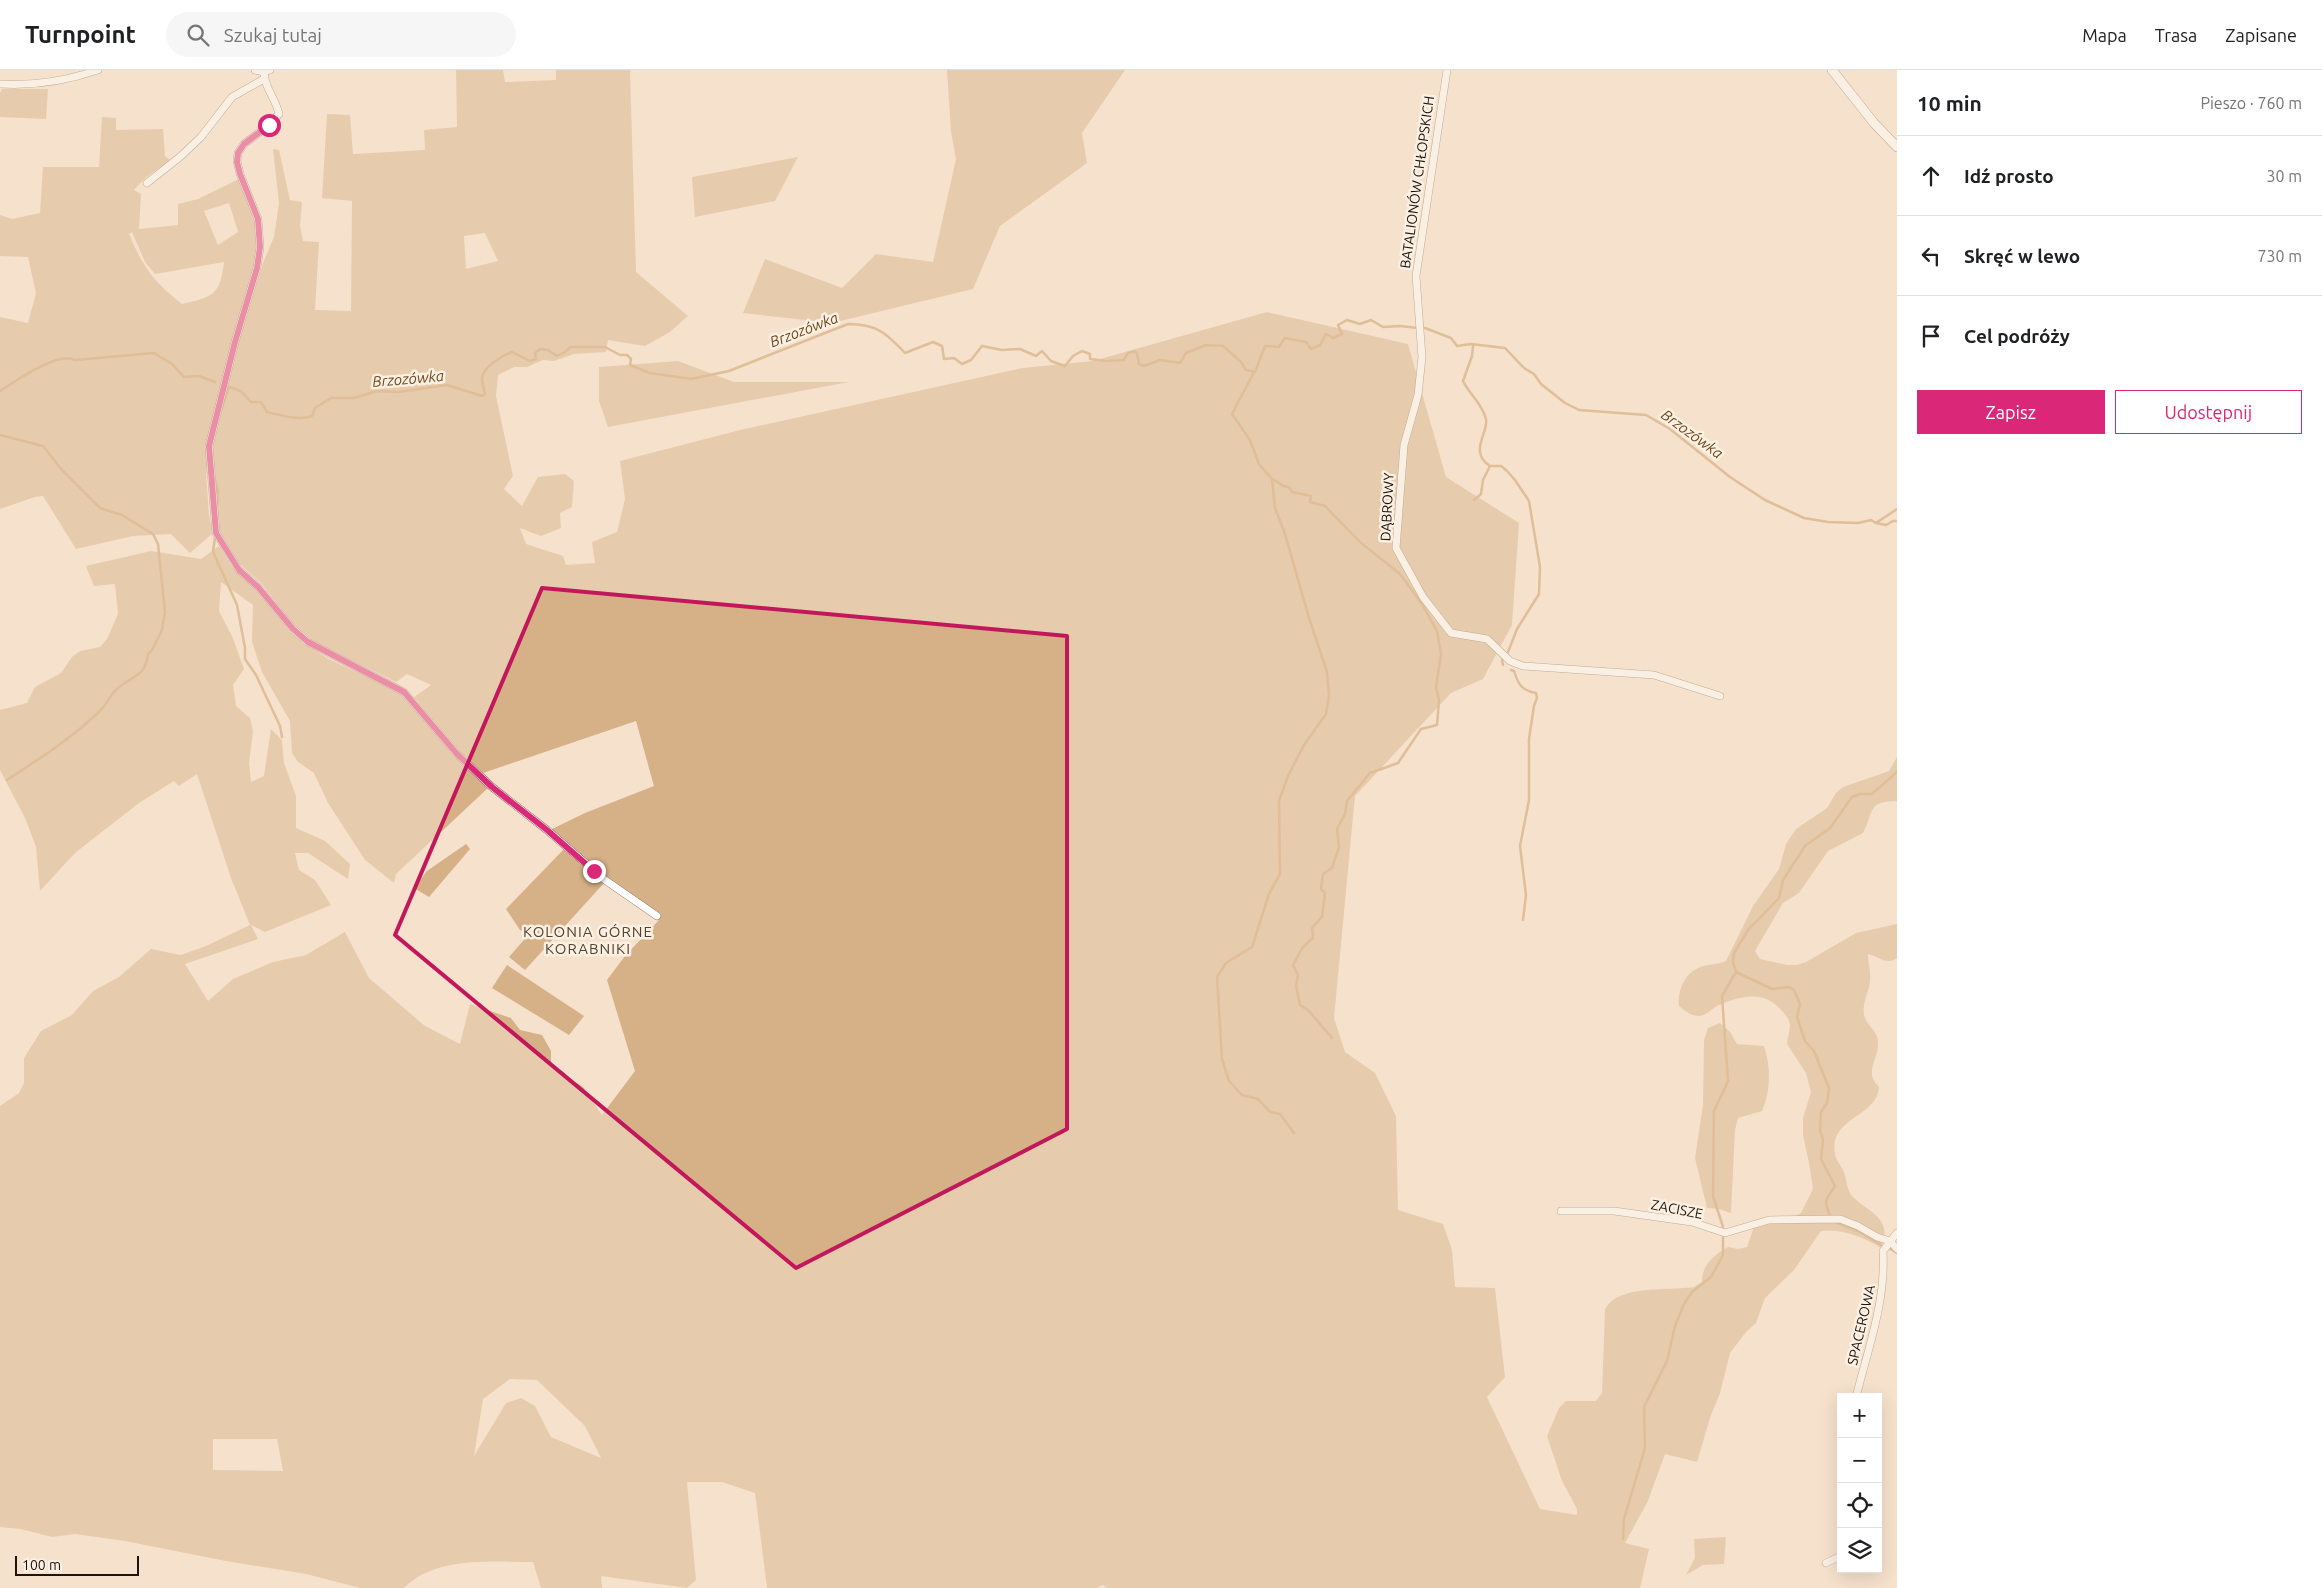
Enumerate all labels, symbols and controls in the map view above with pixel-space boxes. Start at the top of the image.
search box [166,12,516,57]
text: Turnpoint [25,21,136,48]
icon: search [184,21,212,49]
text: Szukaj tutaj [224,24,322,46]
text: Mapa [2082,25,2127,45]
text: Trasa [2155,25,2197,45]
text: Zapisane [2225,25,2297,45]
text: 10 min [1917,91,1982,115]
text: Pieszo · 760 m [2200,94,2302,112]
street label: BATALIONÓW CHŁOPSKICH [1396,95,1437,269]
route start [258,114,281,137]
icon: ahead [1917,162,1945,190]
text: Idź prosto [1964,165,2054,187]
text: 30 m [2266,167,2302,185]
icon: left [1917,242,1945,270]
text: Skręć w lewo [1964,245,2080,267]
text: 730 m [2257,247,2302,265]
water label: Brzozówka [767,309,840,350]
icon: arrive [1917,322,1945,350]
text: Cel podróży [1964,325,2070,347]
water label: Brzozówka [371,367,444,390]
button: Zapisz [1917,390,2105,434]
button: Udostępnij [2115,390,2302,434]
water label: Brzozówka [1658,406,1726,462]
street label: DĄBROWY [1377,472,1397,542]
route end [583,860,606,883]
district label: KOLONIA GÓRNE KORABNIKI [523,923,653,957]
street label: ZACISZE [1650,1196,1704,1222]
street label: SPACEROWA [1844,1283,1878,1367]
map controls [1837,1393,1882,1573]
button: + [1837,1393,1882,1438]
button: − [1837,1438,1882,1483]
button: locate [1837,1483,1882,1528]
button: layers [1837,1528,1882,1573]
scale bar [15,1553,139,1576]
text: 100 m [22,1557,61,1573]

